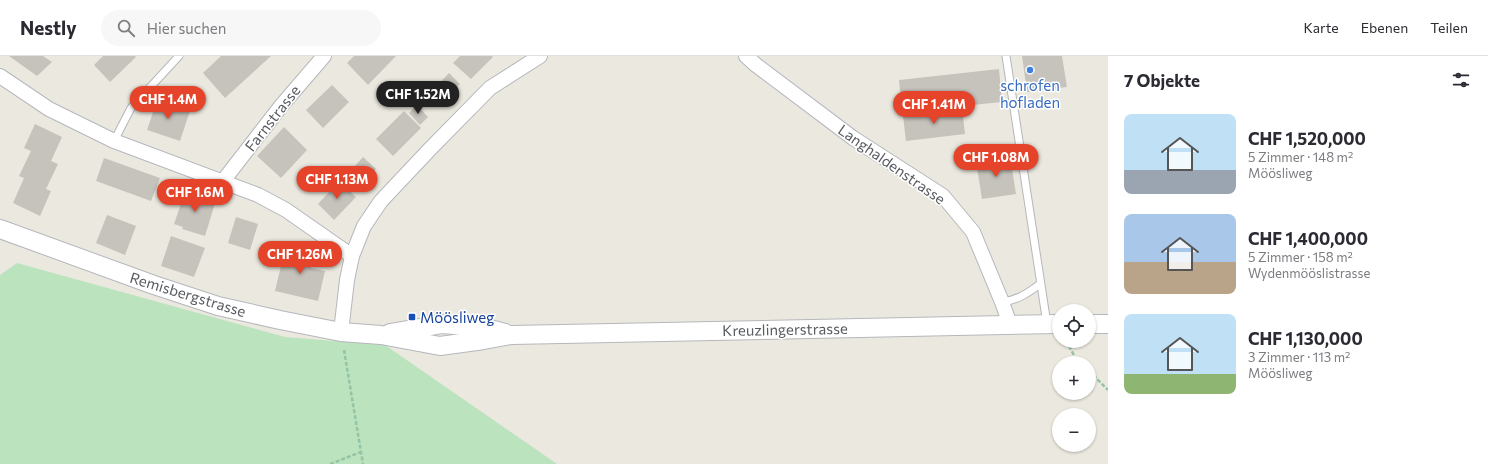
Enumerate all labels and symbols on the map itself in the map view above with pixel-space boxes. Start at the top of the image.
marker: schrofen hofladen [1025,65,1035,75]
place label: schrofen hofladen [1000,76,1060,111]
street label: Farnstrasse [241,81,303,155]
pin: CHF 1.52M [372,81,464,115]
pin: CHF 1.4M [127,86,209,120]
pin: CHF 1.41M [888,91,980,125]
street label: Langhaldenstrasse [835,120,949,208]
pin: CHF 1.08M [950,144,1042,178]
pin: CHF 1.13M [291,166,383,200]
pin: CHF 1.6M [154,179,236,213]
pin: CHF 1.26M [254,241,346,275]
street label: Remisbergstrasse [128,268,248,320]
place label: Möösliweg [420,308,494,326]
marker: Möösliweg [407,312,417,322]
street label: Kreuzlingerstrasse [722,319,848,339]

